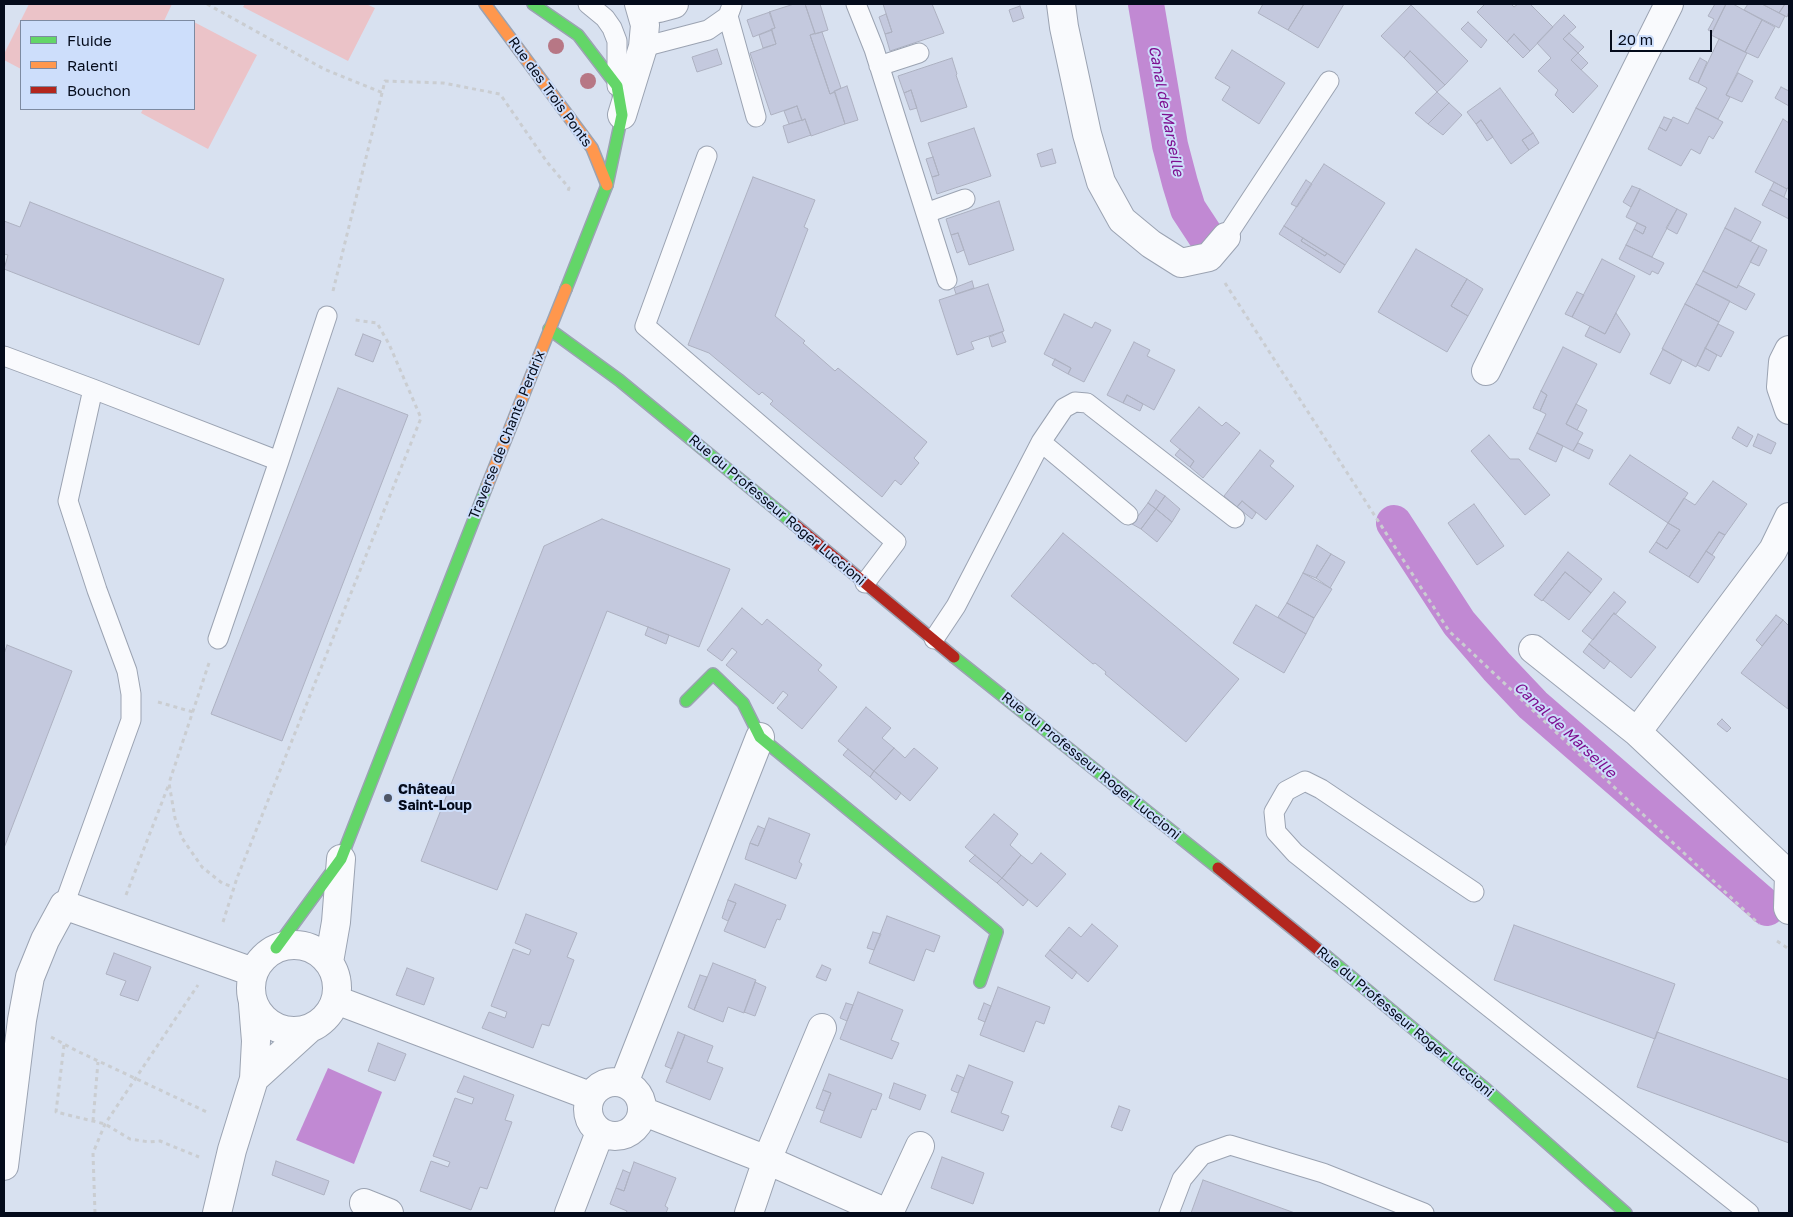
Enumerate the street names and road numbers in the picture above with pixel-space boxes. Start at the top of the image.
street label: Rue des Trois Ponts [504,34,596,150]
street label: Traverse de Chante Perdrix [465,348,549,522]
street label: Rue du Professeur Roger Luccioni [685,431,869,589]
street label: Rue du Professeur Roger Luccioni [998,688,1184,844]
street label: Rue du Professeur Roger Luccioni [1313,943,1497,1101]

